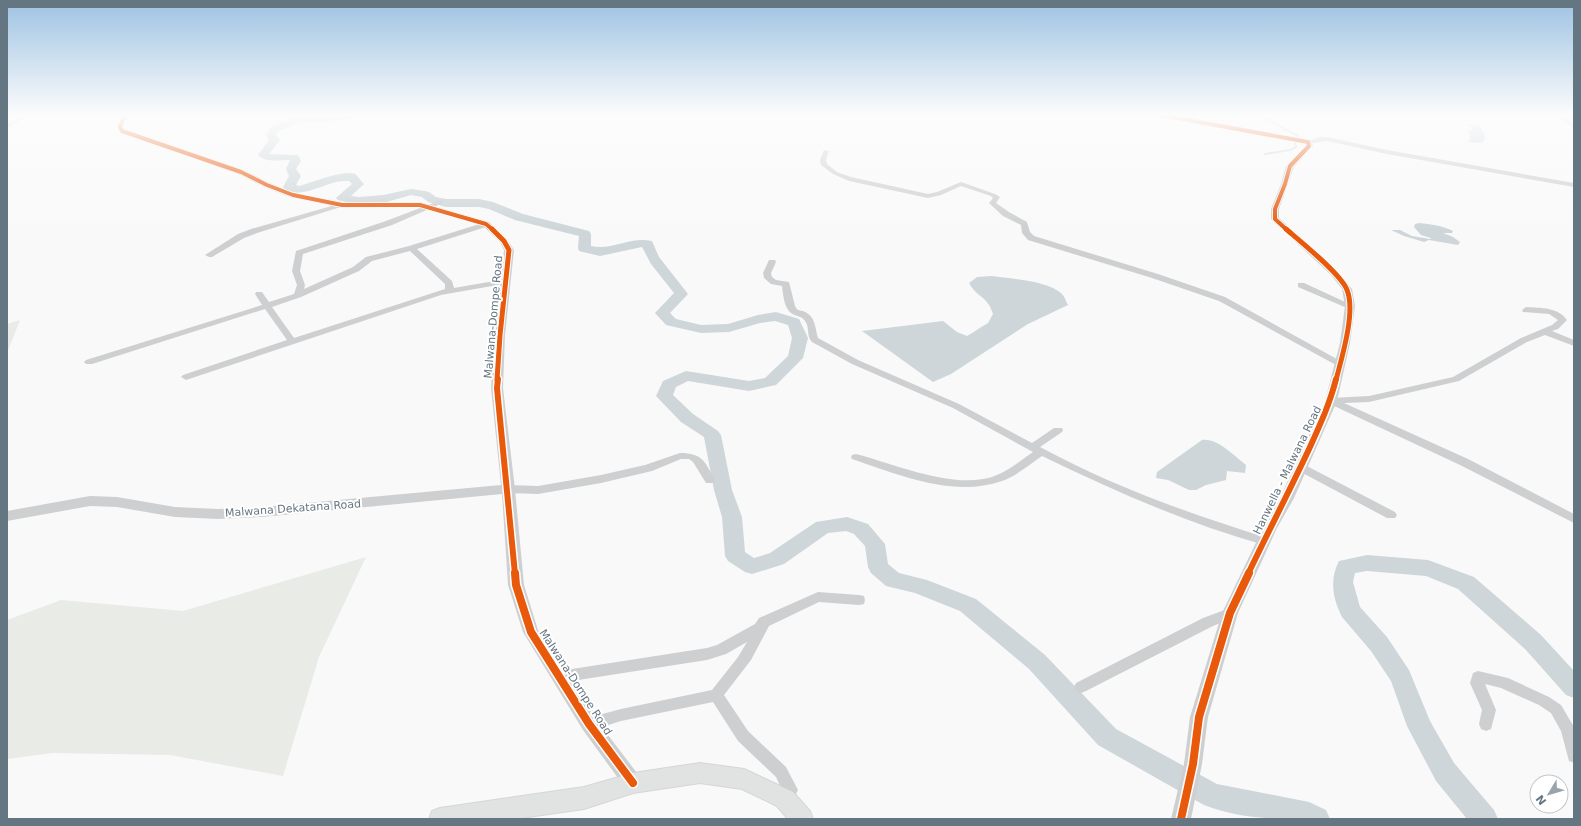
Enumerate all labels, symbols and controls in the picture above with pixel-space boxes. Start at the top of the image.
street label: Malwana-Dompe Road [482,255,505,379]
street label: Hanwella - Malwana Road [1251,404,1324,537]
street label: Malwana Dekatana Road [225,497,361,520]
street label: Malwana-Dompe Road [537,627,615,738]
north arrow [1529,774,1569,814]
text: N [1534,792,1549,807]

